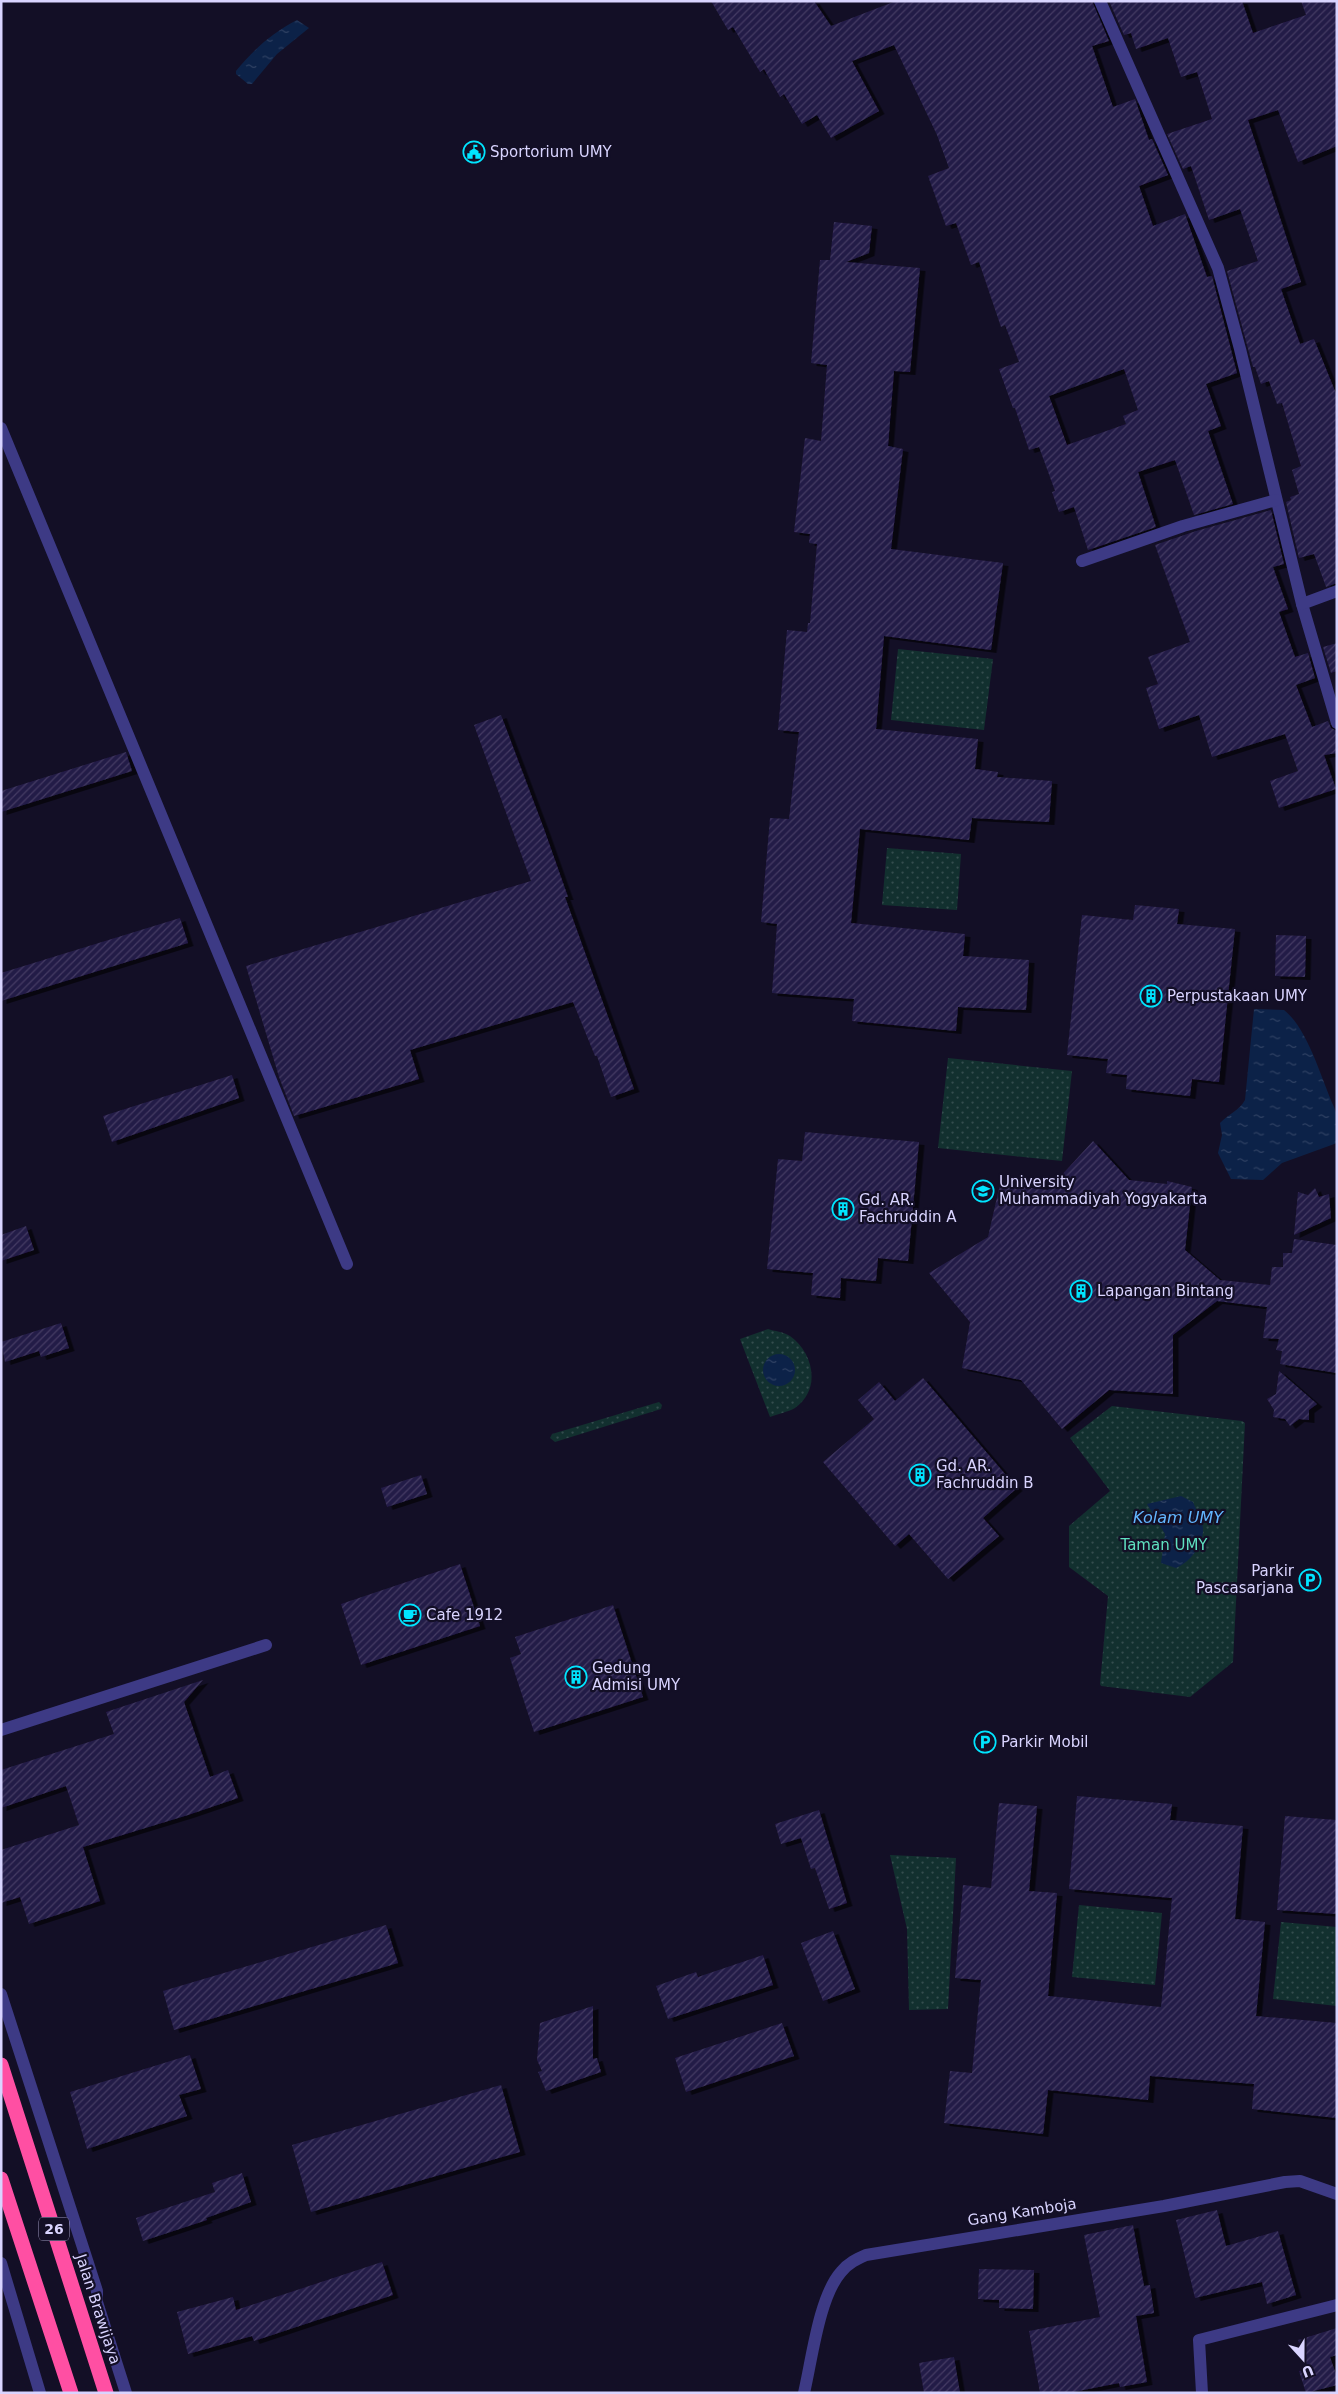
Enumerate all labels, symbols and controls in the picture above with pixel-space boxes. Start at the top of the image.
public building icon: Sportorium UMY [462,140,486,164]
place label: Sportorium UMY [490,143,613,161]
building icon: Perpustakaan UMY [1139,984,1163,1008]
place label: Perpustakaan UMY [1167,987,1308,1005]
place label: University Muhammadiyah Yogyakarta [999,1173,1207,1208]
school or university icon: University Muhammadiyah Yogyakarta [971,1179,995,1203]
place label: Gd. AR. Fachruddin A [859,1191,957,1226]
building icon: Gd. AR. Fachruddin A [831,1197,855,1221]
building icon: Lapangan Bintang [1069,1279,1093,1303]
place label: Lapangan Bintang [1097,1282,1234,1300]
place label: Gd. AR. Fachruddin B [936,1457,1034,1492]
building icon: Gd. AR. Fachruddin B [908,1463,932,1487]
water label: Kolam UMY [1133,1508,1224,1527]
park label: Taman UMY [1119,1536,1208,1554]
place label: Parkir Pascasarjana [1196,1562,1295,1597]
parking icon: Parkir Pascasarjana [1298,1568,1322,1592]
cafe icon: Cafe 1912 [398,1603,422,1627]
place label: Cafe 1912 [426,1606,503,1624]
place label: Gedung Admisi UMY [592,1659,681,1694]
building icon: Gedung Admisi UMY [564,1665,588,1689]
parking icon: Parkir Mobil [973,1730,997,1754]
place label: Parkir Mobil [1001,1733,1089,1751]
street label: Gang Kamboja [966,2195,1078,2229]
road number: 26 [39,2218,69,2240]
street label: Jalan Brawijaya [71,2251,124,2366]
north arrow [1278,2334,1328,2384]
text: U [1299,2362,1316,2381]

